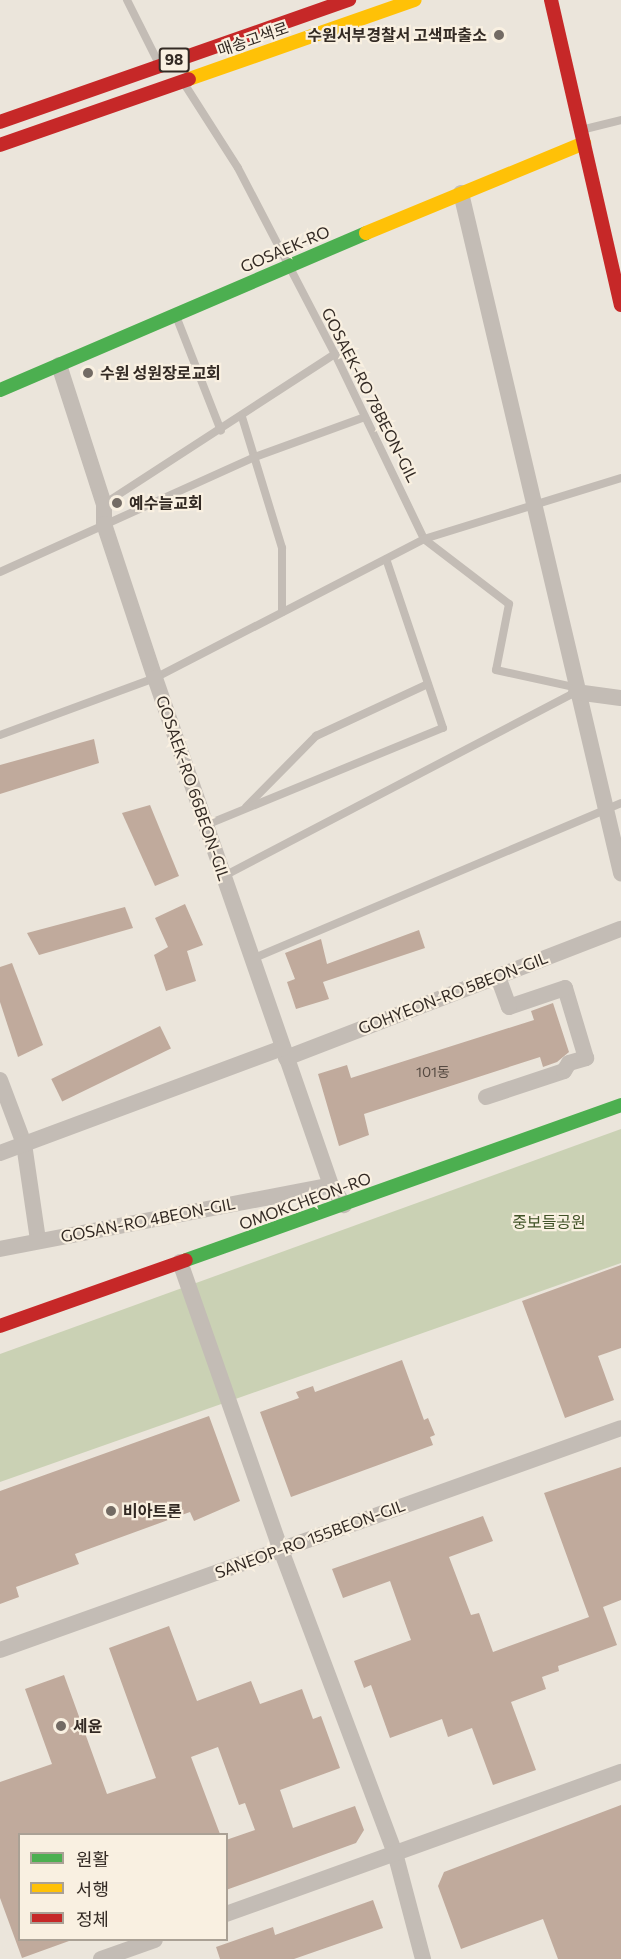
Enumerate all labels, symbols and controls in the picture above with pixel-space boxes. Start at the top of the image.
street label: 매송고색로 [215,18,291,60]
place label: 수원서부경찰서 고색파출소 [307,25,487,45]
marker: 수원서부경찰서 고색파출소 [492,28,506,42]
road number: 98 [158,48,190,72]
street label: GOSAEK-RO [238,222,332,276]
street label: GOSAEK-RO 78BEON-GIL [318,305,422,485]
place label: 수원 성원장로교회 [100,363,221,383]
marker: 수원 성원장로교회 [81,366,95,380]
place label: 예수늘교회 [129,493,203,513]
marker: 예수늘교회 [110,496,124,510]
street label: GOSAEK-RO 66BEON-GIL [152,693,234,883]
street label: GOHYEON-RO 5BEON-GIL [356,948,550,1038]
house number: 101동 [416,1064,450,1080]
street label: OMOKCHEON-RO [236,1168,374,1234]
street label: GOSAN-RO 4BEON-GIL [59,1194,237,1246]
park label: 중보들공원 [512,1212,586,1232]
street label: SANEOP-RO 155BEON-GIL [212,1496,408,1582]
place label: 비아트론 [123,1501,182,1521]
marker: 비아트론 [104,1504,118,1518]
place label: 세윤 [73,1716,102,1736]
marker: 세윤 [54,1719,68,1733]
legend [18,1833,228,1941]
text: 원활 [76,1848,109,1870]
text: 서행 [76,1878,109,1900]
text: 정체 [76,1908,109,1930]

